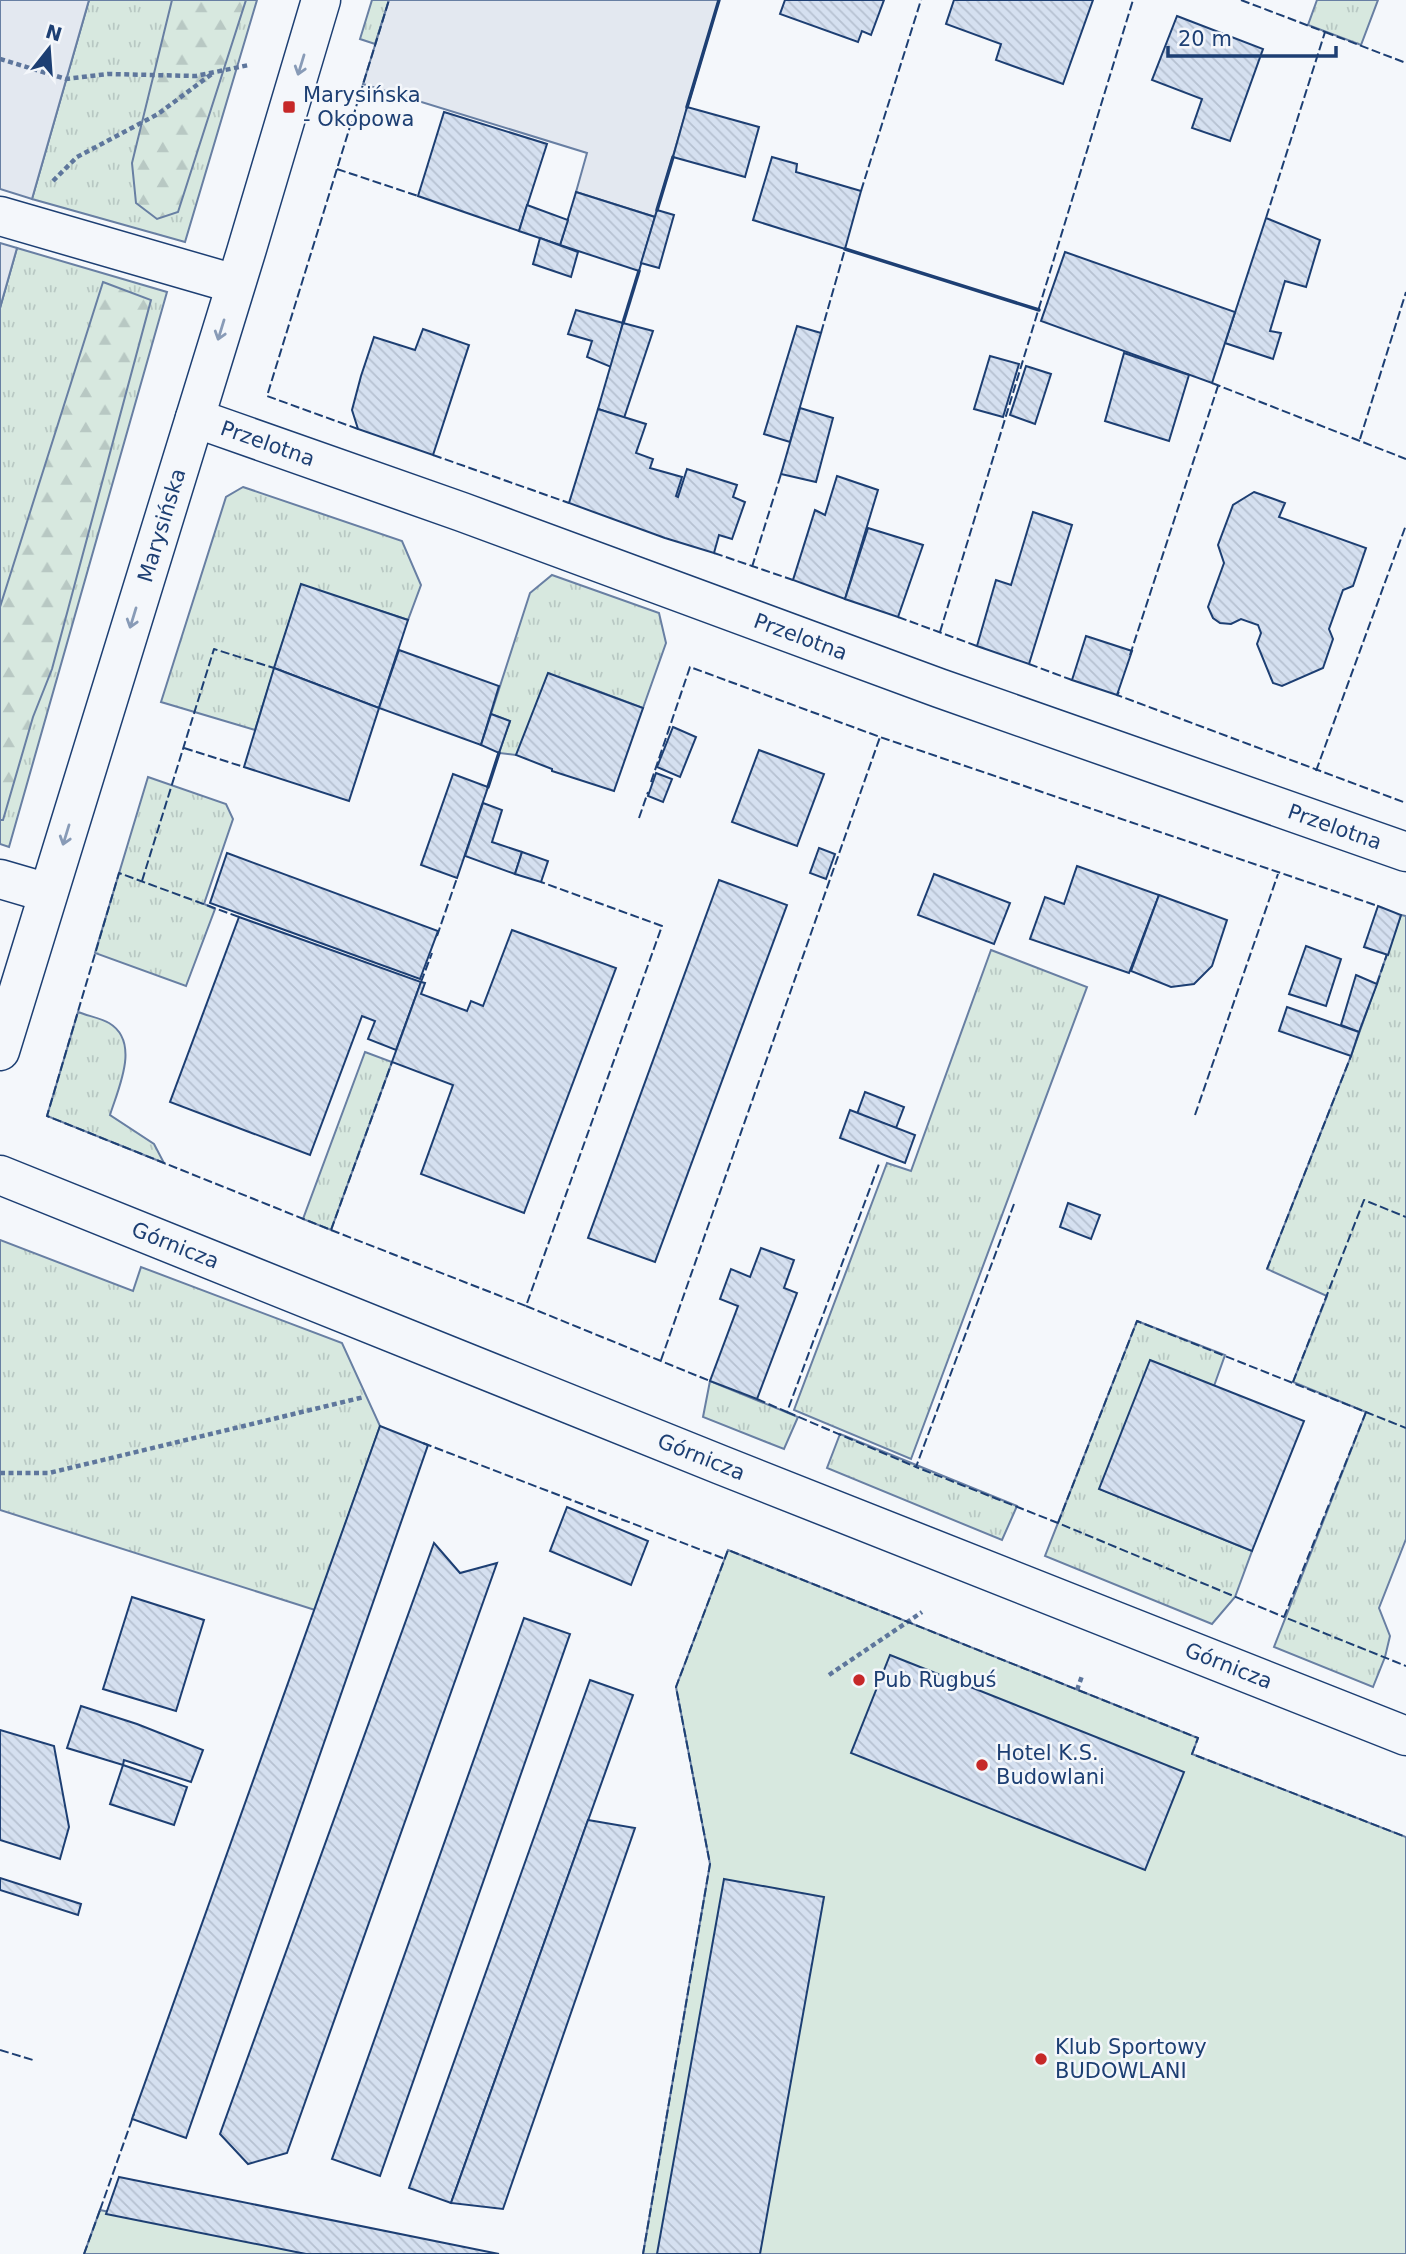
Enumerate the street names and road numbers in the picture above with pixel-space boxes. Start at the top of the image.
street label: Przelotna [217,416,318,471]
street label: Marysińska [133,466,191,585]
street label: Przelotna [750,609,851,665]
street label: Przelotna [1285,799,1385,855]
street label: Górnicza [128,1217,223,1274]
street label: Górnicza [654,1429,749,1485]
street label: Górnicza [1181,1638,1276,1694]

